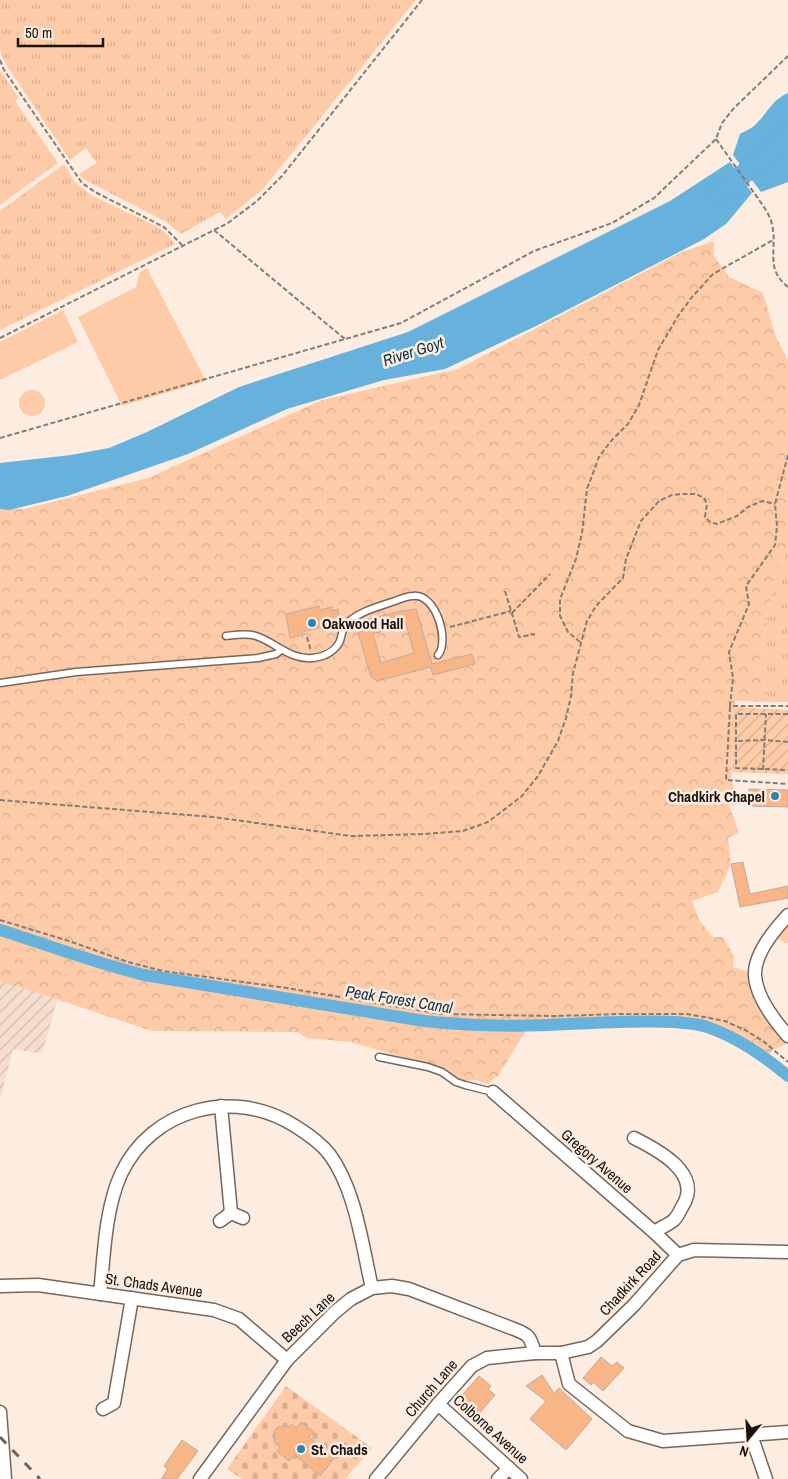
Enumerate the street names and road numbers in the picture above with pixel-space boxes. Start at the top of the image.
street label: Gregory Avenue [557,1124,637,1198]
street label: Chadkirk Road [594,1246,666,1320]
street label: St. Chads Avenue [104,1268,204,1302]
street label: Beech Lane [277,1287,339,1347]
street label: Church Lane [400,1354,462,1421]
street label: Colborne Avenue [449,1390,533,1468]

